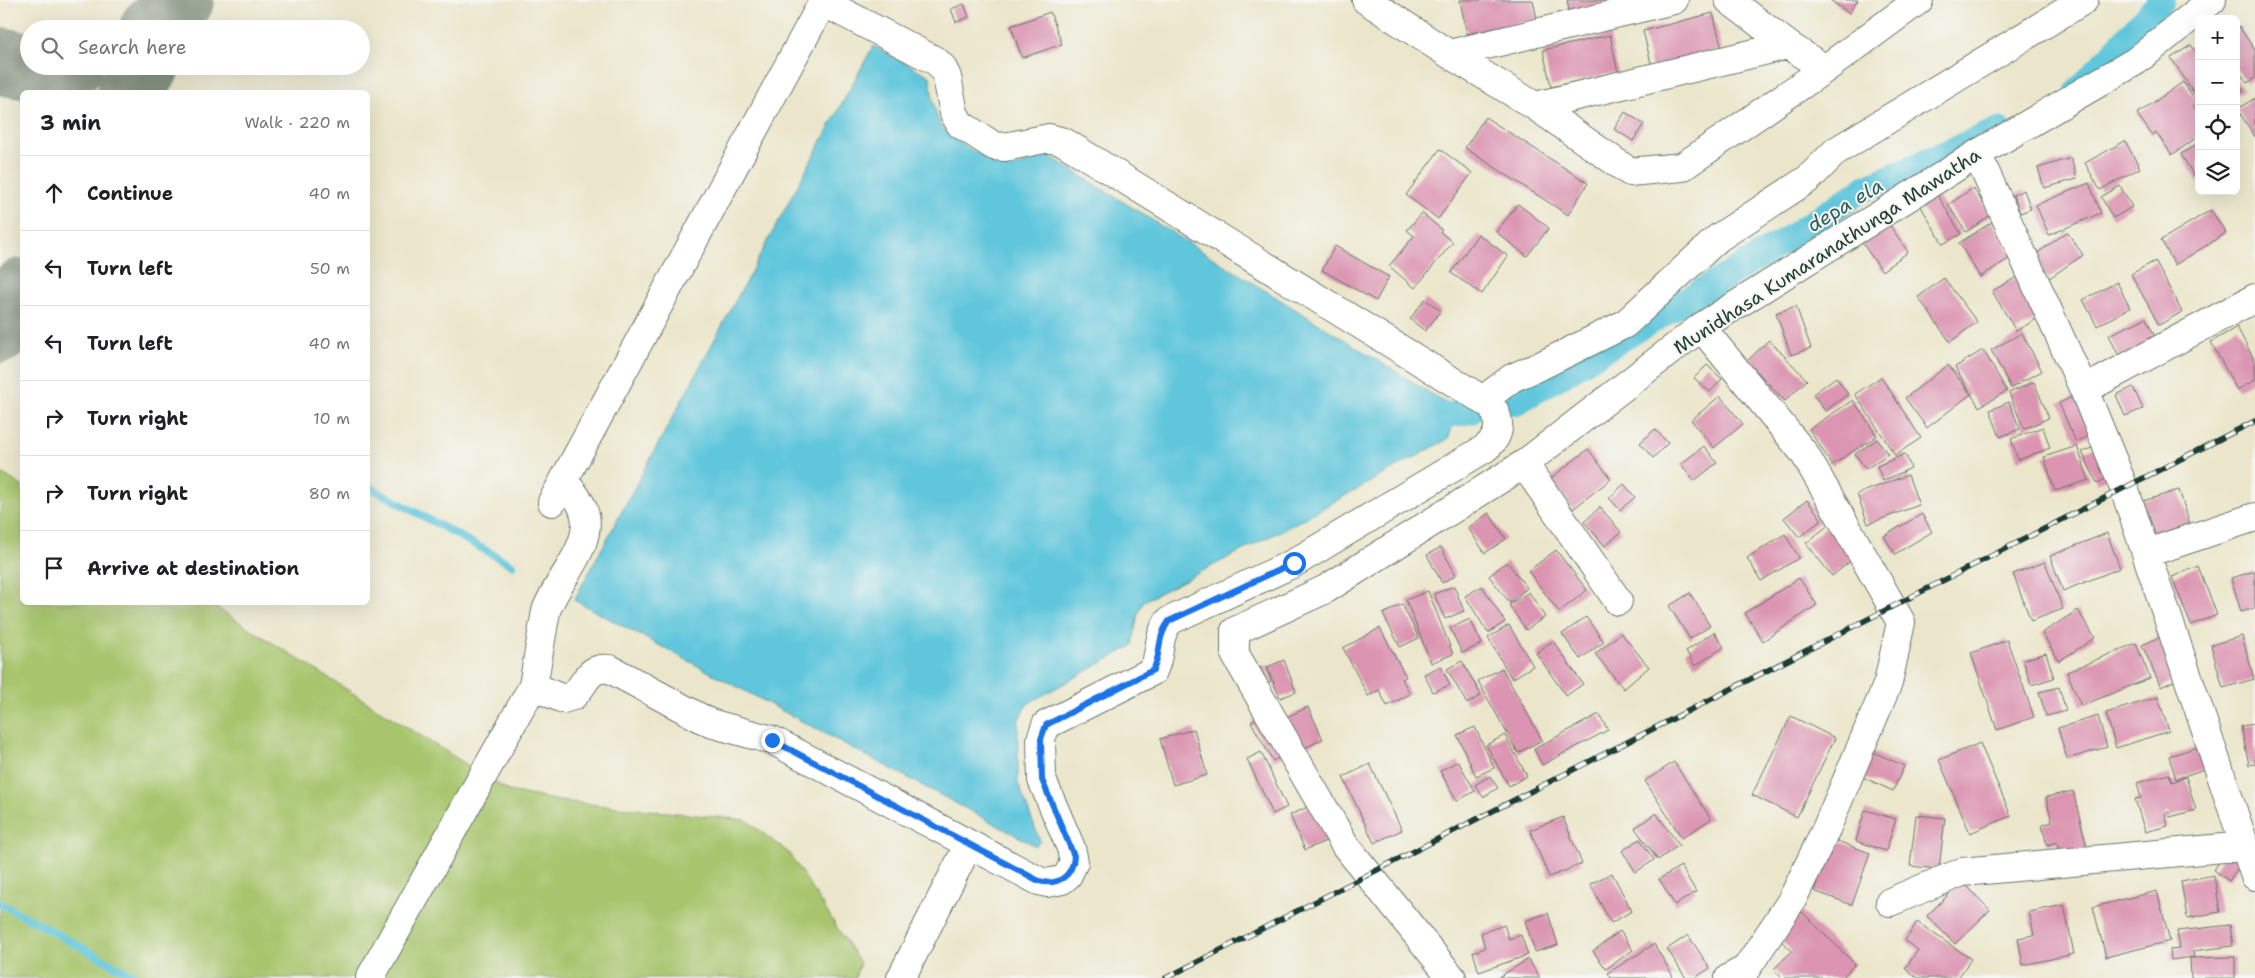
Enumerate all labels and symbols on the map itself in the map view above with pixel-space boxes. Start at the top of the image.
street label: Munidhasa Kumaranathunga Mawatha [1669,142,1986,360]
water label: depa ela [1802,172,1888,238]
route start [1283,552,1306,575]
route end [761,729,784,752]

